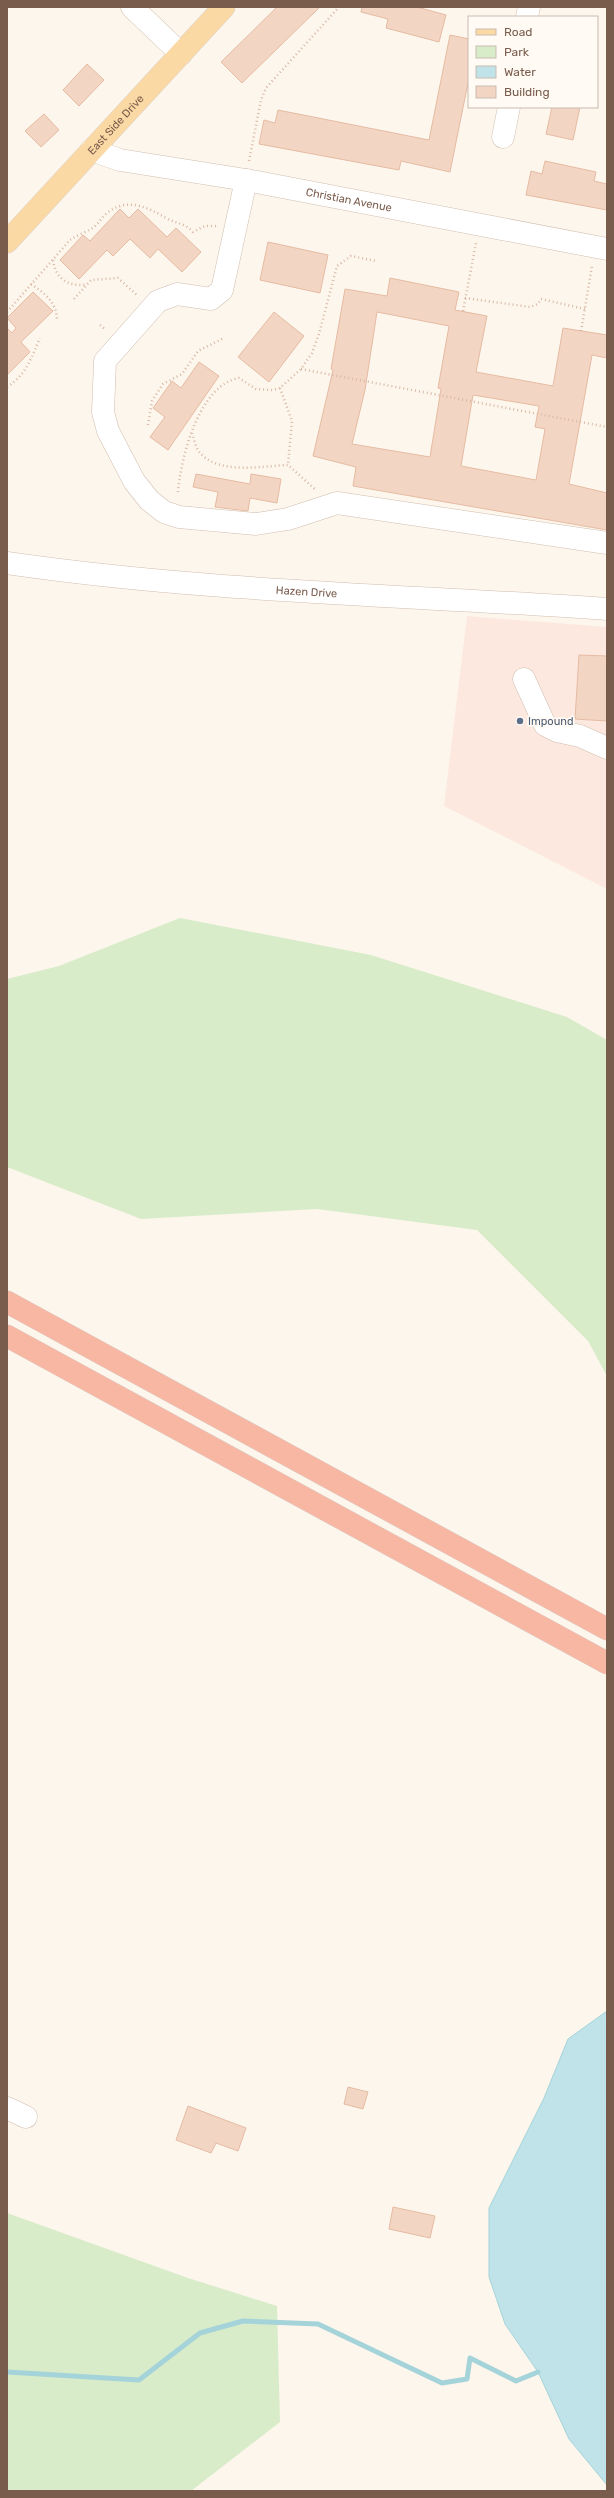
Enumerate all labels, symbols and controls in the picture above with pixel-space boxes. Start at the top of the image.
legend [468,16,598,108]
text: Road [504,25,532,39]
text: Park [504,45,530,59]
text: Water [504,65,536,79]
text: Building [504,85,550,99]
street label: East Side Drive [85,92,147,157]
street label: Christian Avenue [305,186,393,215]
street label: Hazen Drive [275,584,338,600]
place label: Impound [528,715,574,728]
marker: Impound [515,716,525,726]

